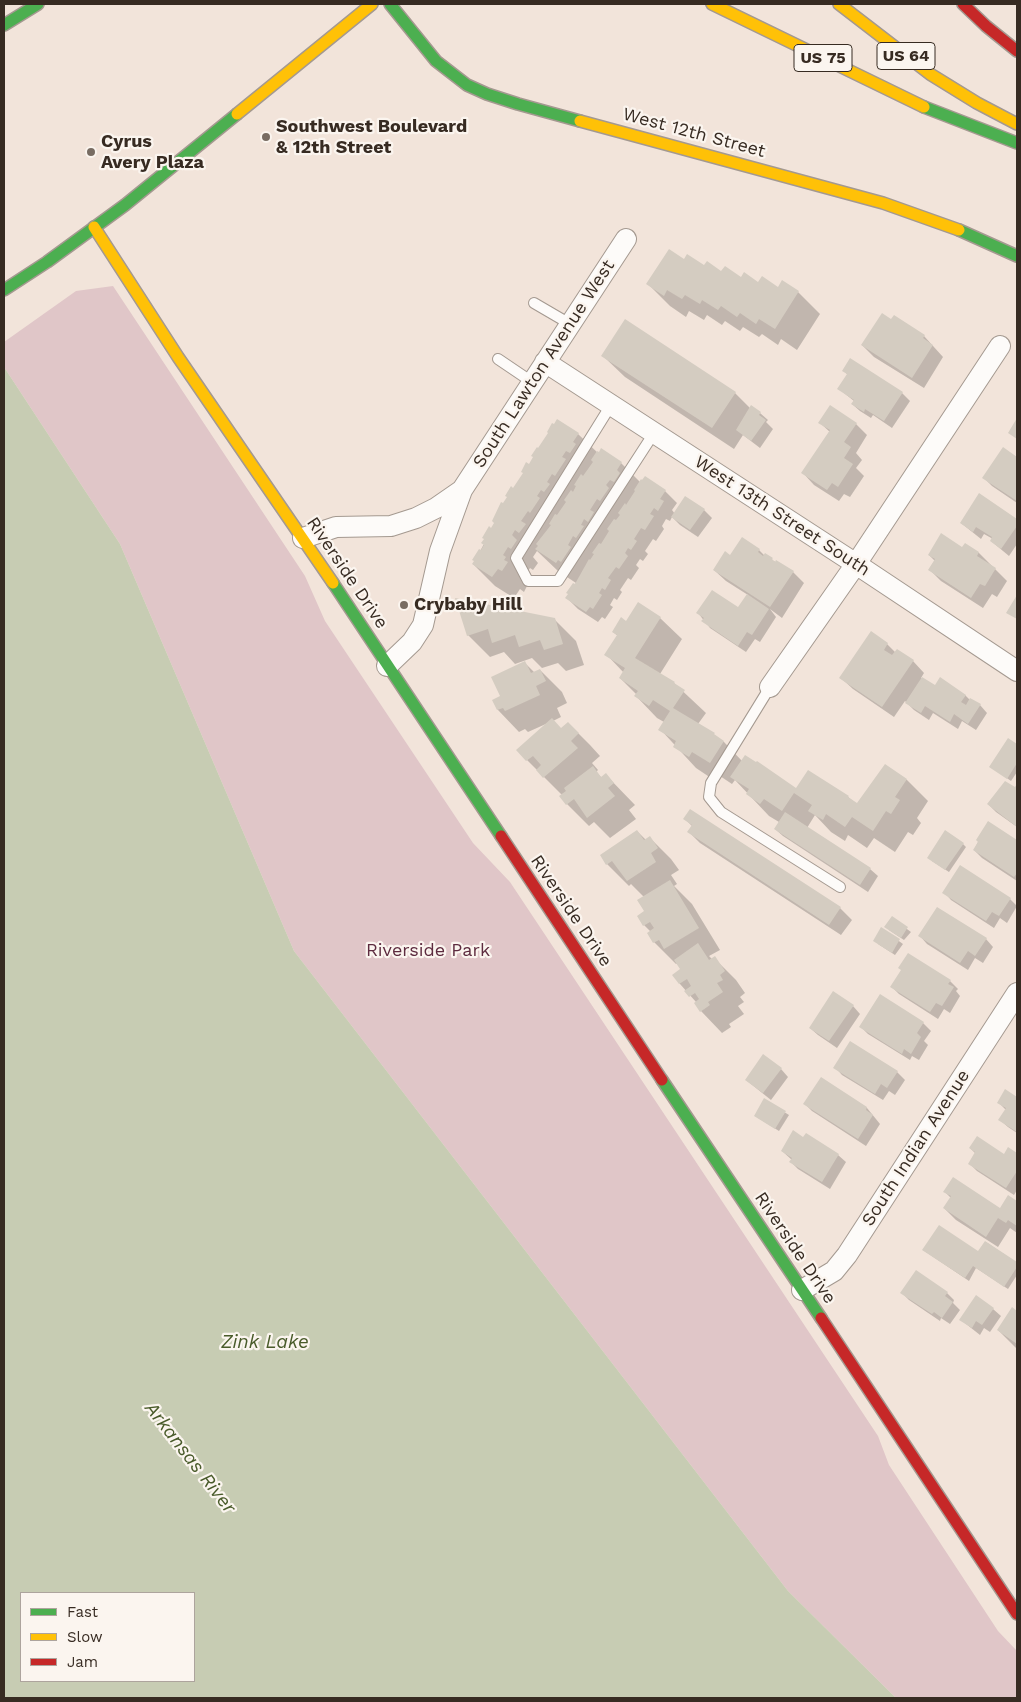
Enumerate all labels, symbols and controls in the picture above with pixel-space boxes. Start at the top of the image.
road number: US 64 [877,42,935,70]
road number: US 75 [794,44,852,72]
street label: West 12th Street [620,104,768,162]
place label: Southwest Boulevard & 12th Street [276,116,467,158]
place label: Cyrus Avery Plaza [101,131,204,173]
marker: Southwest Boulevard & 12th Street [260,131,272,143]
marker: Cyrus Avery Plaza [85,146,97,158]
street label: South Lawton Avenue West [469,256,619,472]
street label: West 13th Street South [690,451,874,581]
street label: Riverside Drive [302,513,392,633]
place label: Crybaby Hill [414,594,522,616]
marker: Crybaby Hill [398,599,410,611]
street label: Riverside Drive [526,851,616,971]
park label: Riverside Park [366,940,490,962]
street label: South Indian Avenue [857,1066,975,1230]
street label: Riverside Drive [750,1188,840,1308]
water label: Zink Lake [221,1331,309,1353]
water label: Arkansas River [140,1398,240,1518]
legend [20,1592,195,1682]
text: Fast [67,1603,98,1621]
text: Slow [67,1628,103,1646]
text: Jam [67,1653,98,1671]

